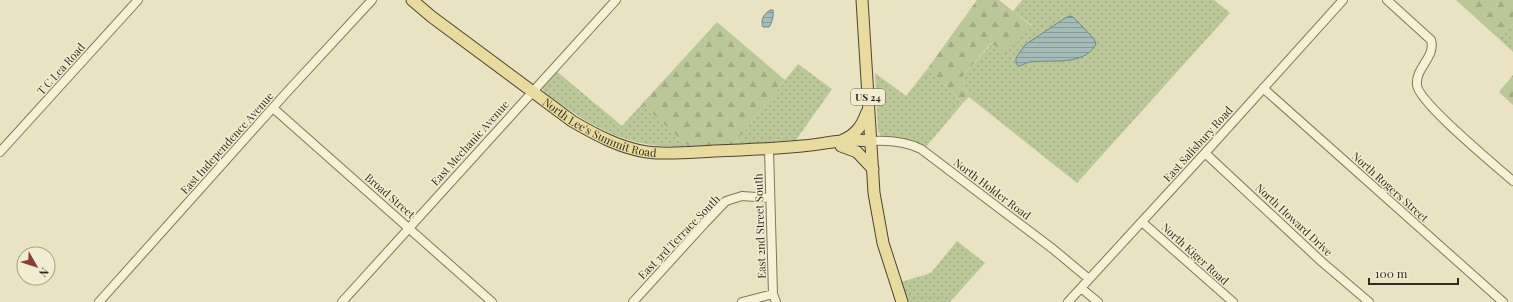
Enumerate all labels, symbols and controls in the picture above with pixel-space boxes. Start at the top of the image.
street label: T C Lea Road [33,39,88,98]
street label: East Independence Avenue [177,88,277,197]
road number: US 24 [851,89,885,105]
street label: North Lee's Summit Road [540,94,658,160]
street label: East Mechanic Avenue [427,97,512,188]
street label: East Salisbury Road [1160,102,1236,185]
street label: North Rogers Street [1349,148,1432,225]
street label: North Holder Road [951,155,1034,223]
street label: Broad Street [362,170,419,222]
street label: East 2nd Street South [750,173,769,279]
street label: North Howard Drive [1253,180,1336,260]
street label: East 3rd Terrace South [634,191,723,282]
street label: North Kiger Road [1158,219,1233,288]
north arrow [16,246,56,286]
scale bar [1369,260,1458,286]
text: N [36,265,52,280]
text: 100 m [1375,265,1408,281]

